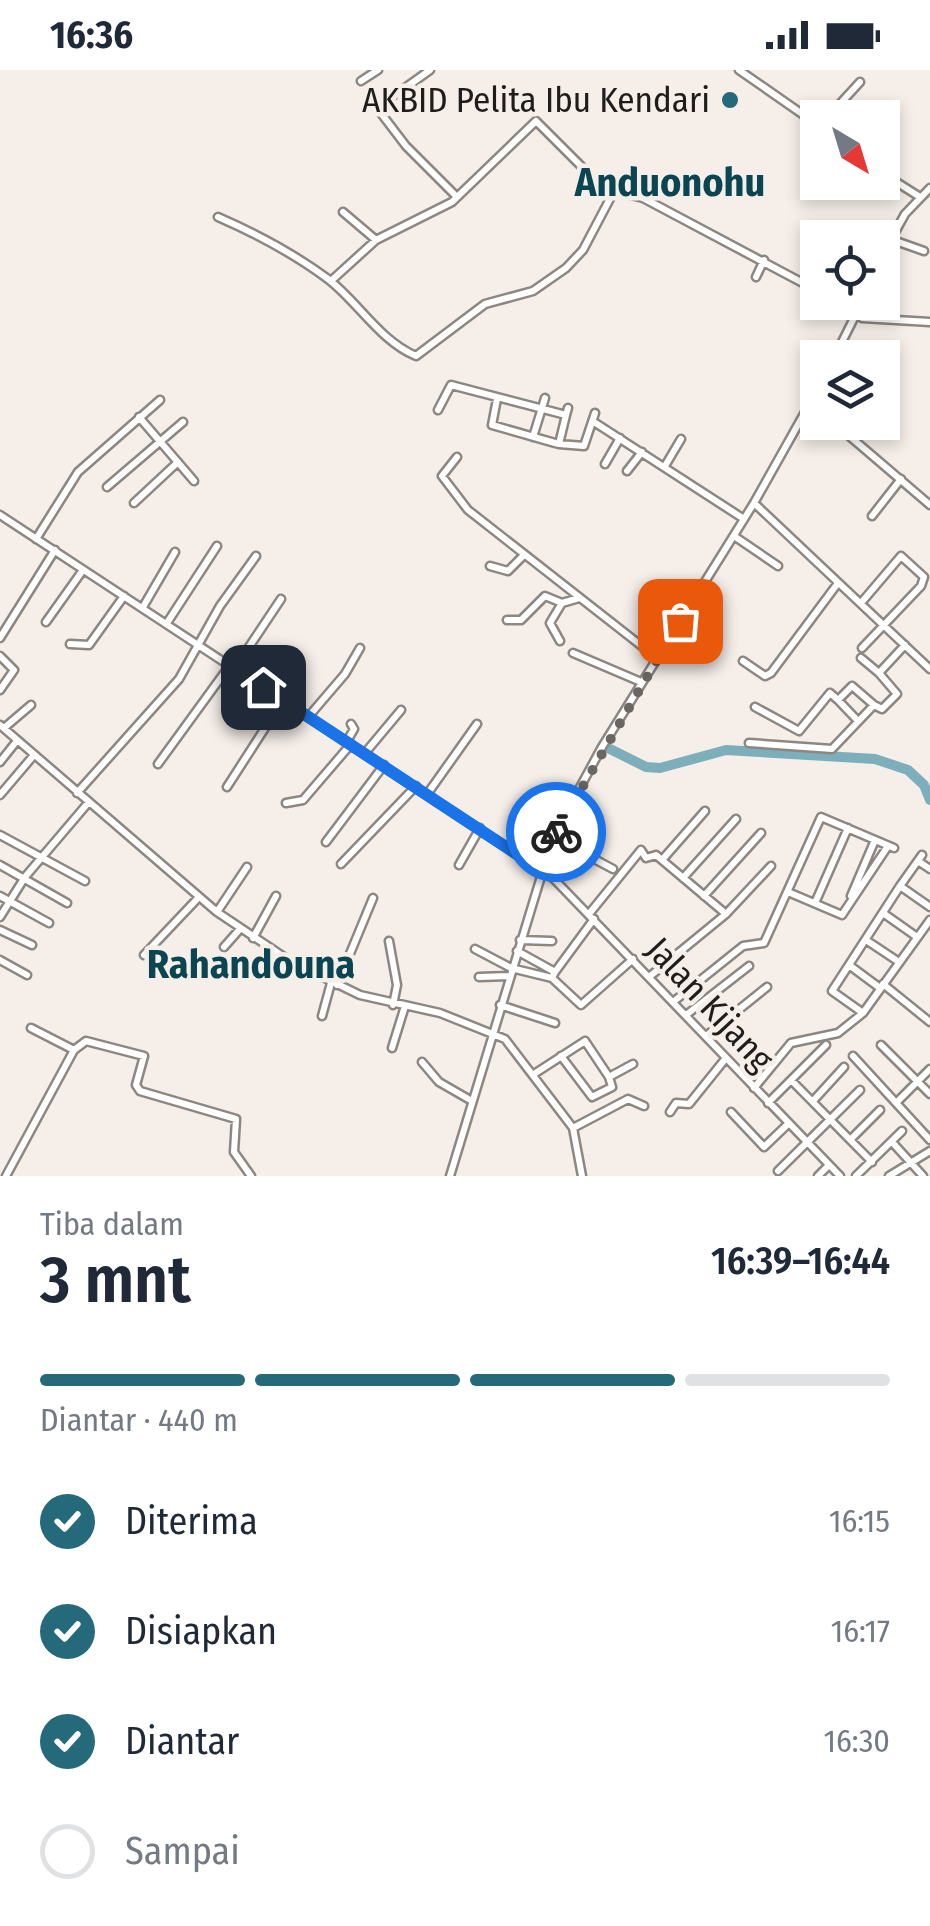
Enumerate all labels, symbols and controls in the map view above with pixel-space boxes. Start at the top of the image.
text: 16:36 [50,12,133,58]
place label: AKBID Pelita Ibu Kendari [362,79,710,121]
marker: AKBID Pelita Ibu Kendari [719,89,741,111]
north arrow [800,100,900,200]
map controls [800,100,900,440]
district label: Anduonohu [574,159,765,207]
button: locate [800,220,900,320]
button: layers [800,340,900,440]
pin [638,579,723,664]
icon: bag [653,594,708,649]
pin [221,645,306,730]
icon: home [236,660,291,715]
courier [506,782,606,882]
icon: bike [529,805,584,860]
street label: Jalan Kijang [638,928,783,1080]
district label: Rahandouna [147,941,355,989]
text: Tiba dalam [40,1205,184,1243]
text: 16:39–16:44 [711,1238,890,1284]
text: 3 mnt [40,1241,191,1319]
text: Diantar · 440 m [40,1401,238,1439]
icon: check [40,1494,95,1549]
text: Diterima [125,1498,258,1544]
text: 16:15 [829,1502,890,1540]
icon: check [40,1604,95,1659]
text: Disiapkan [125,1608,277,1654]
text: 16:17 [831,1612,890,1650]
icon: check [40,1714,95,1769]
text: Diantar [125,1718,239,1764]
text: 16:30 [823,1722,890,1760]
text: Sampai [125,1828,240,1874]

